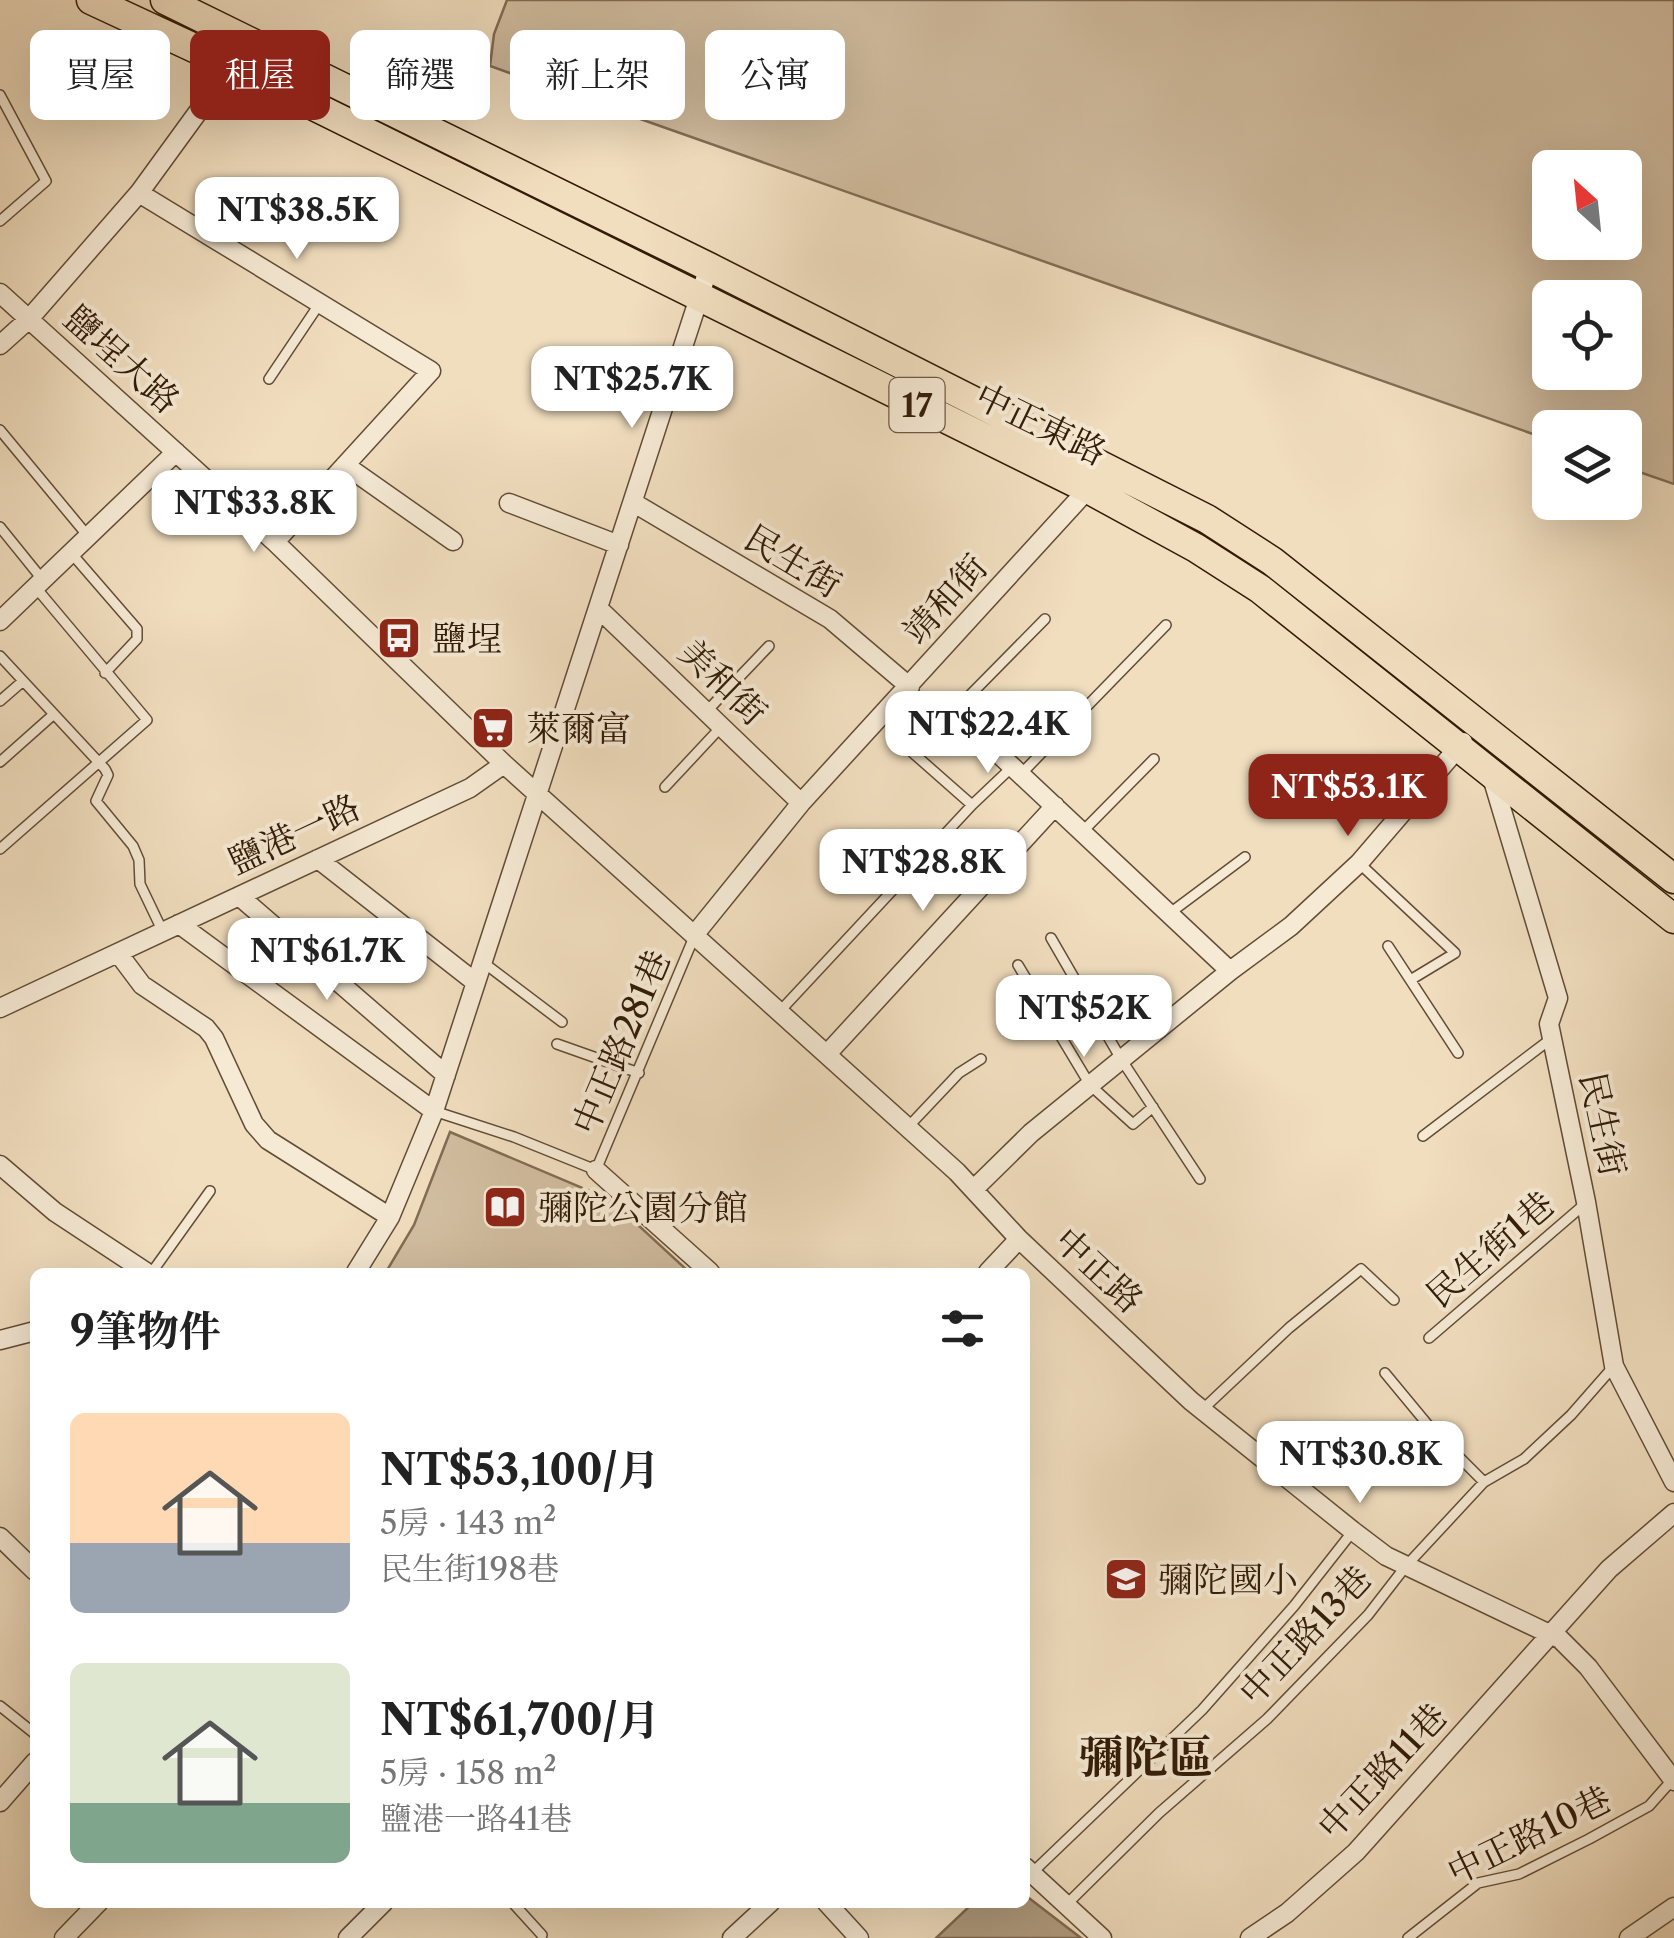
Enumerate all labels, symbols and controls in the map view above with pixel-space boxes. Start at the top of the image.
chip: 買屋 [30,30,170,120]
chip: 租屋 [190,30,330,120]
chip: 篩選 [350,30,490,120]
chip: 新上架 [510,30,685,120]
chip: 公寓 [705,30,845,120]
north arrow [1532,150,1642,260]
map controls [1532,150,1642,520]
pin: NT$38.5K [194,177,400,262]
text: NT$38.5K [217,190,377,229]
button: locate [1532,280,1642,390]
street label: 鹽埕大路 [56,296,188,422]
pin: NT$25.7K [529,346,735,431]
text: NT$25.7K [553,359,711,398]
street label: 中正東路 [969,374,1113,474]
road number: 17 [890,378,944,432]
button: layers [1532,410,1642,520]
pin: NT$33.8K [151,470,357,555]
text: NT$33.8K [174,483,334,522]
street label: 民生街 [737,516,849,606]
street label: 靖和街 [894,546,996,652]
bus stop icon: 鹽埕 [376,615,422,661]
place label: 鹽埕 [432,617,502,660]
street label: 美和街 [670,630,776,734]
pin: NT$22.4K [885,691,1091,776]
text: NT$22.4K [907,704,1069,743]
supermarket icon: 萊爾富 [470,705,516,751]
place label: 萊爾富 [526,707,631,750]
pin: NT$53.1K [1245,754,1451,839]
text: NT$53.1K [1271,767,1425,806]
street label: 鹽港一路 [221,785,367,883]
pin: NT$28.8K [820,829,1026,914]
text: NT$28.8K [841,842,1005,881]
pin: NT$61.7K [224,918,430,1003]
text: NT$61.7K [250,931,404,970]
street label: 中正路281巷 [563,944,679,1140]
pin: NT$52K [1003,975,1165,1060]
text: NT$52K [1018,988,1150,1027]
street label: 民生街 [1571,1068,1635,1180]
street label: 民生街1巷 [1418,1182,1562,1316]
library icon: 彌陀公園分館 [482,1184,528,1230]
place label: 彌陀公園分館 [538,1186,748,1229]
street label: 中正路 [1046,1218,1152,1322]
icon: filters [935,1301,990,1356]
text: 9筆物件 [70,1305,221,1357]
pin: NT$30.8K [1257,1421,1463,1506]
text: NT$30.8K [1279,1434,1441,1473]
text: NT$53,100/月 [380,1444,660,1496]
icon: home [150,1453,270,1573]
text: 5房 · 143 m² [380,1503,556,1542]
text: 民生街198巷 [380,1549,559,1588]
school or university icon: 彌陀國小 [1103,1556,1149,1602]
street label: 中正路13巷 [1230,1557,1380,1713]
place label: 彌陀國小 [1158,1558,1298,1601]
text: NT$61,700/月 [380,1694,660,1746]
street label: 中正路11巷 [1308,1694,1456,1848]
icon: home [150,1703,270,1823]
district label: 彌陀區 [1078,1729,1214,1785]
text: 5房 · 158 m² [380,1753,557,1792]
street label: 中正路10巷 [1440,1777,1618,1893]
text: 鹽港一路41巷 [380,1799,572,1838]

